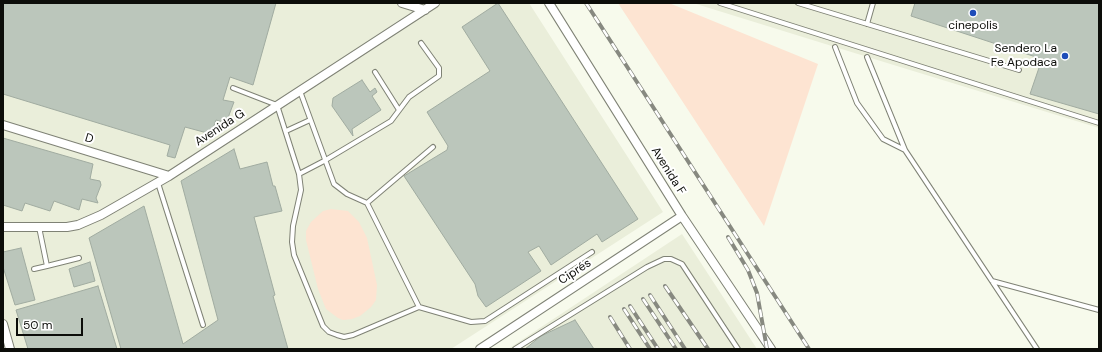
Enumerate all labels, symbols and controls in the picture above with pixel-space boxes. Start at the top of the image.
marker: cinepolis [968,8,978,18]
place label: cinepolis [948,19,998,33]
place label: Sendero La Fe Apodaca [991,42,1057,70]
marker: Sendero La Fe Apodaca [1060,51,1070,61]
street label: Avenida G [192,107,248,149]
street label: D [83,131,95,147]
street label: Avenida F [648,144,688,198]
street label: Ciprés [556,256,594,288]
scale bar [18,310,85,336]
text: 50 m [23,317,52,333]

